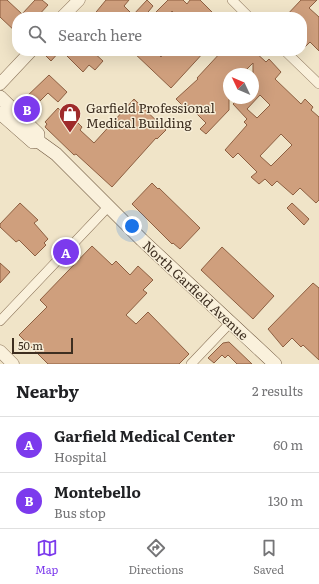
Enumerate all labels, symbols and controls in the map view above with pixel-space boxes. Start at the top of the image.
search box [12,12,307,56]
icon: search [26,23,48,45]
text: Search here [58,23,142,46]
north arrow [223,68,259,104]
pin: B [14,94,40,124]
place label: Garfield Professional Medical Building [86,98,216,132]
shop icon: Garfield Professional Medical Building [57,101,83,134]
your location [122,216,142,236]
street label: North Garfield Avenue [139,236,253,344]
pin: A [53,237,79,267]
scale bar [12,336,73,355]
text: 50 m [18,337,43,353]
text: Nearby [16,378,79,403]
text: 2 results [252,381,303,400]
text: Garfield Medical Center [54,424,235,447]
text: A [24,435,34,454]
text: 60 m [273,435,303,454]
text: Hospital [54,447,107,466]
text: Montebello [54,480,141,503]
text: B [25,491,33,510]
text: 130 m [268,491,303,510]
text: Bus stop [54,503,106,522]
tab: Map [35,537,58,577]
tab: Directions [128,537,183,577]
tab: Saved [253,537,284,577]

